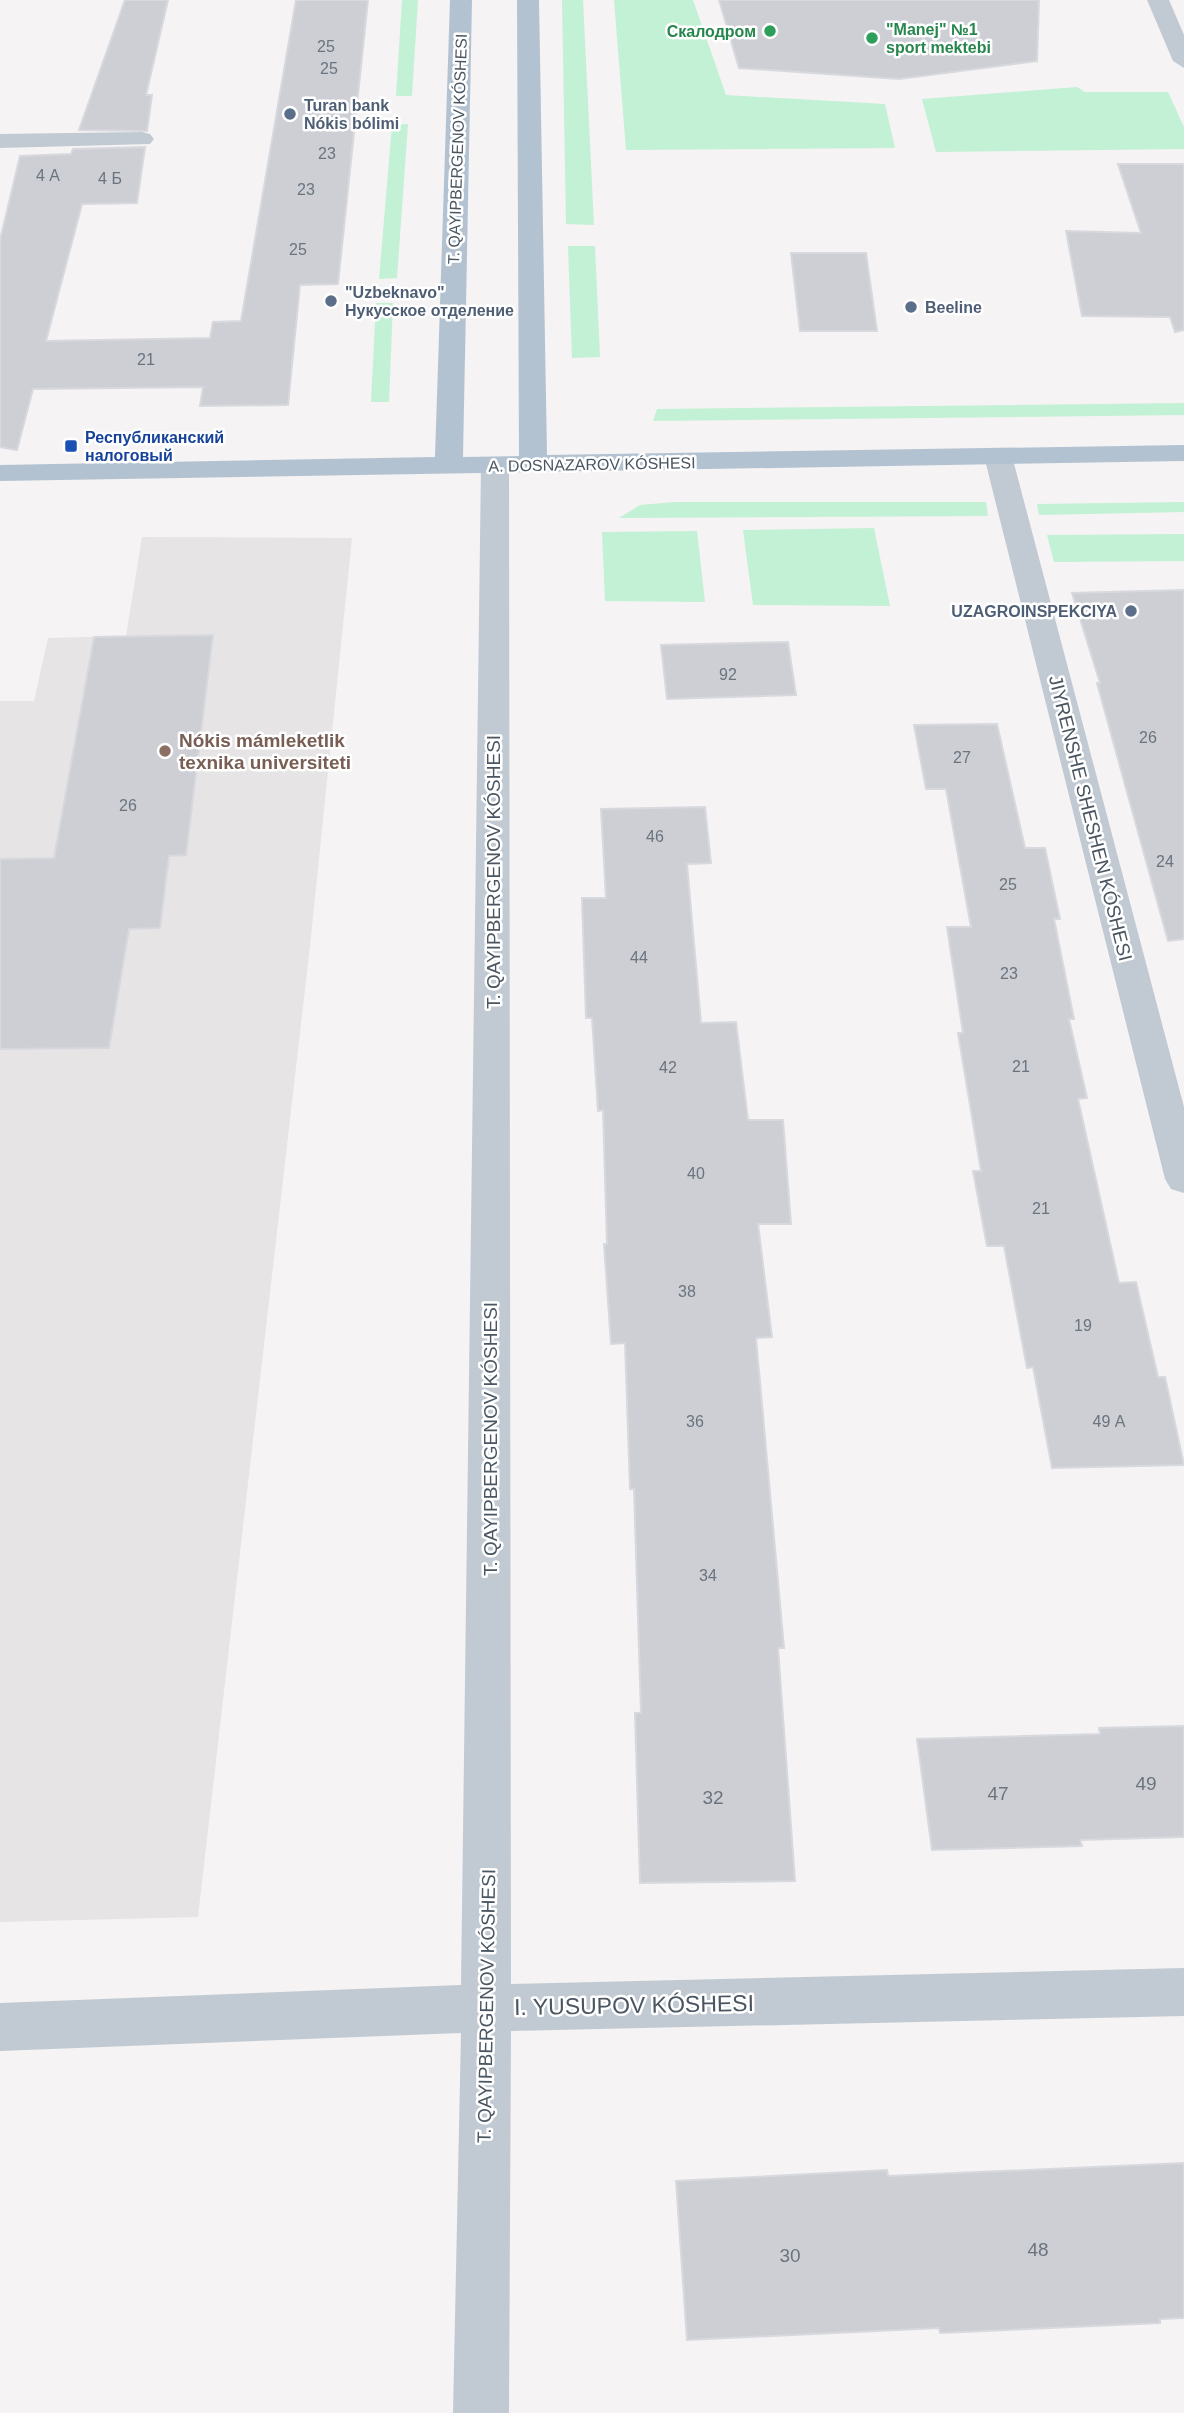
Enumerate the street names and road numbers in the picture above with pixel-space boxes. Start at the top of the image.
street label: T. QAYIPBERGENOV KÓSHESI [444,33,470,265]
street label: A. DOSNAZAROV KÓSHESI [488,453,696,475]
street label: JIYRENSHE SHESHEN KÓSHESI [1045,673,1136,963]
street label: T. QAYIPBERGENOV KÓSHESI [483,735,504,1009]
street label: T. QAYIPBERGENOV KÓSHESI [480,1302,501,1576]
street label: T. QAYIPBERGENOV KÓSHESI [474,1869,499,2143]
street label: I. YUSUPOV KÓSHESI [514,1990,754,2020]

